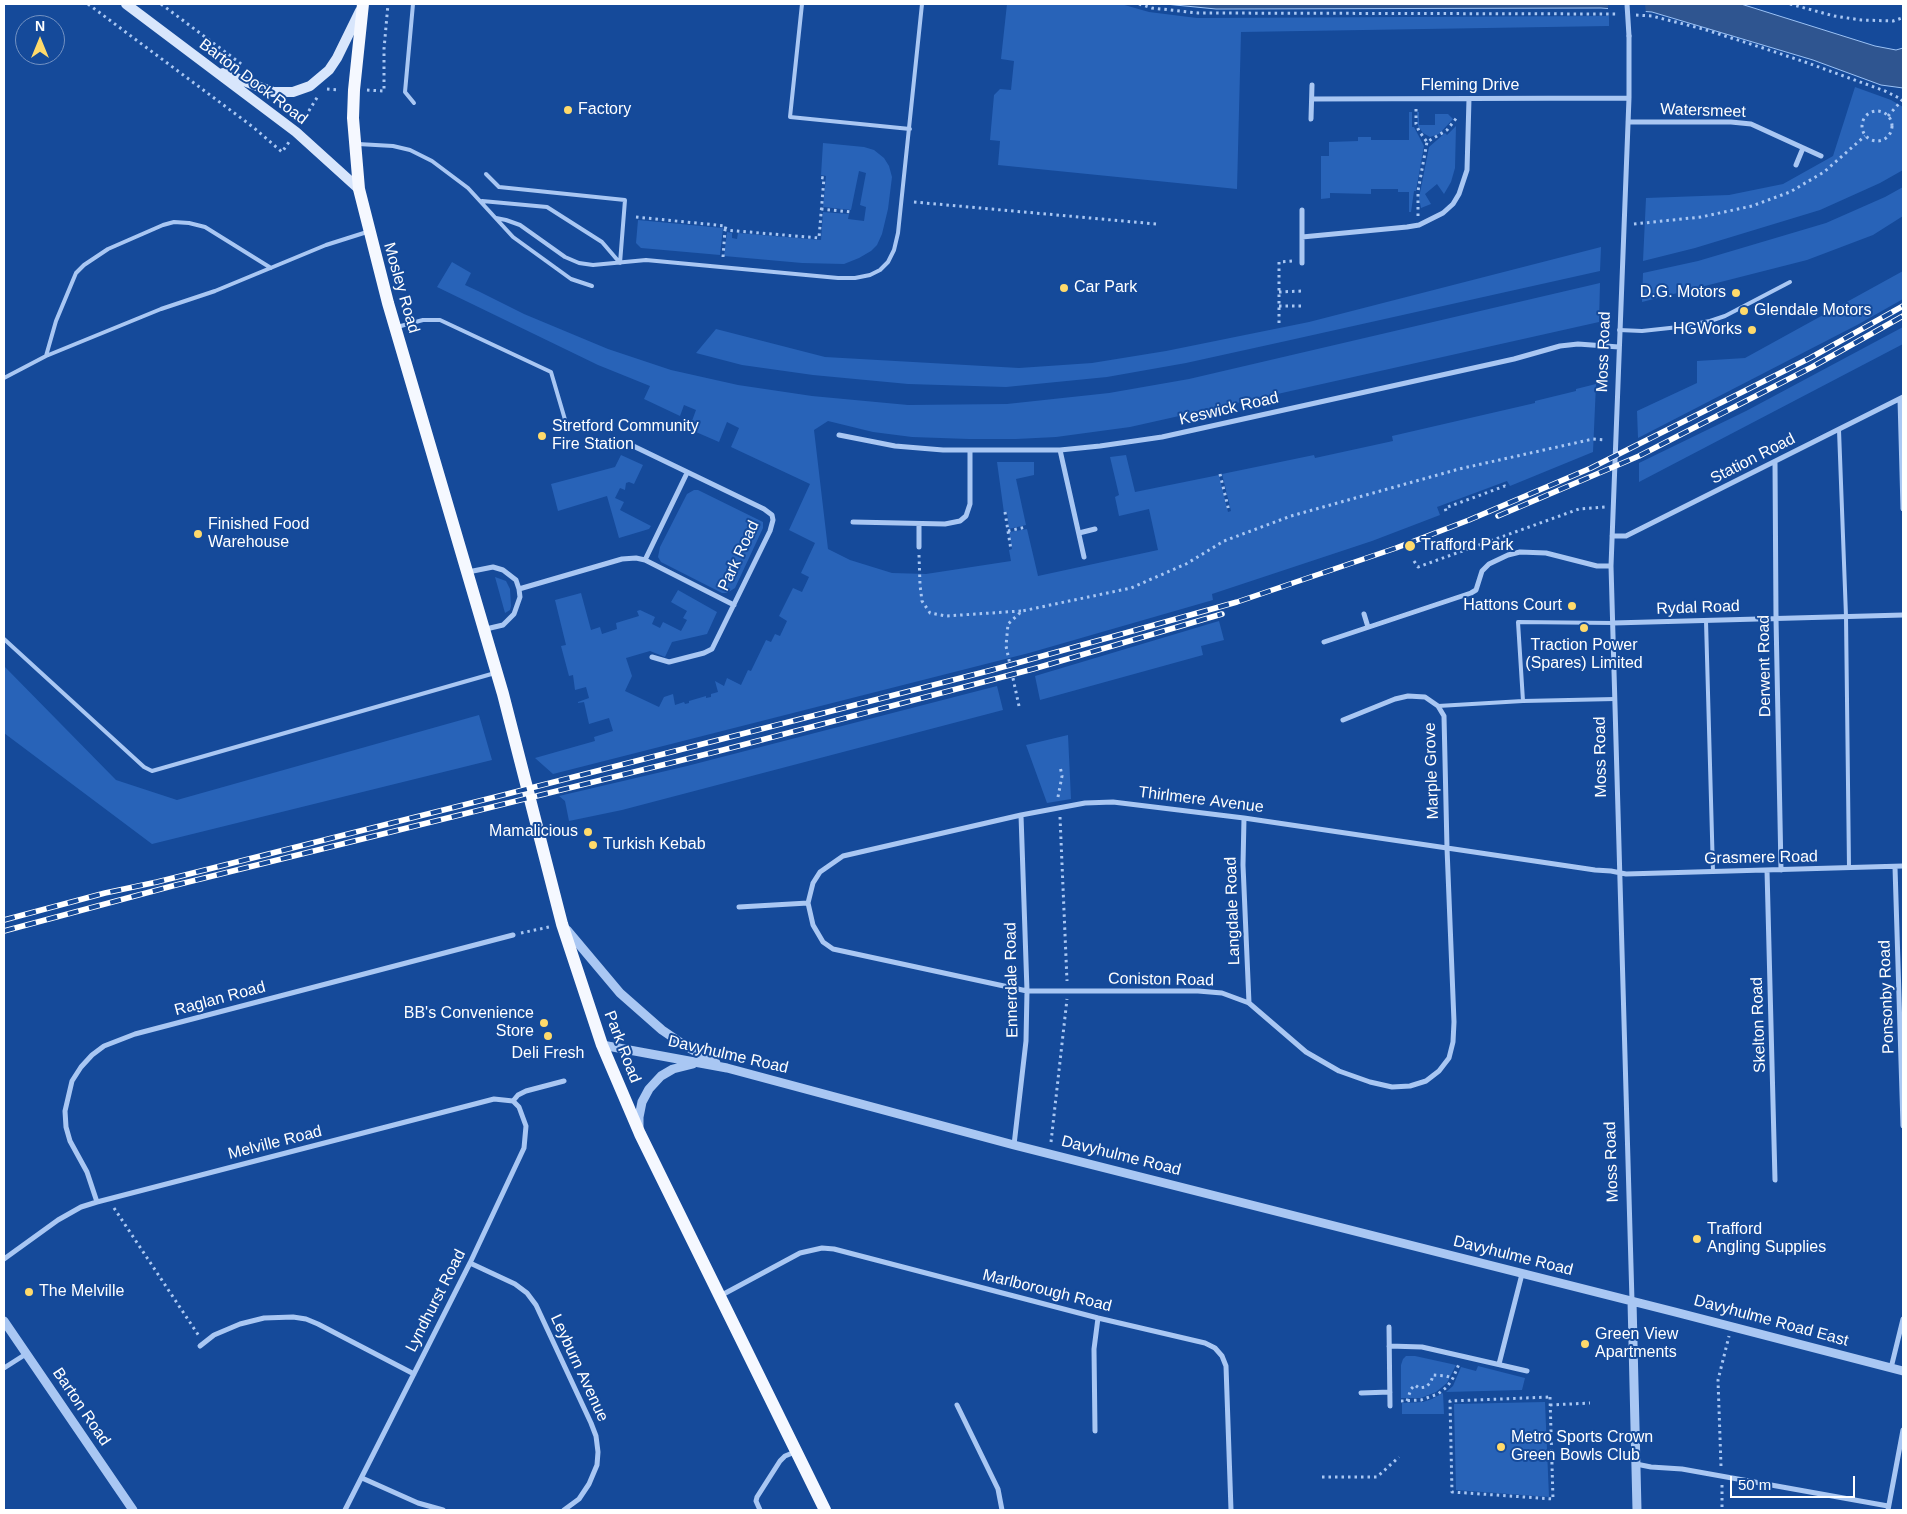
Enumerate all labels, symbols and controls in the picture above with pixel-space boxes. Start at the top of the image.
north arrow [15,15,65,65]
text: N [35,18,45,34]
street label: Barton Dock Road [195,35,311,129]
street label: Fleming Drive [1421,76,1519,96]
place label: Factory [578,100,631,120]
street label: Watersmeet [1660,100,1746,122]
marker: Factory [562,104,574,116]
street label: Mosley Road [379,240,423,336]
place label: Car Park [1074,278,1137,298]
marker: Car Park [1058,282,1070,294]
place label: D.G. Motors [1640,283,1726,303]
marker: D.G. Motors [1730,287,1742,299]
place label: Glendale Motors [1754,301,1871,321]
marker: Glendale Motors [1738,305,1750,317]
street label: Moss Road [1593,311,1615,393]
place label: HGWorks [1673,320,1742,340]
marker: HGWorks [1746,324,1758,336]
street label: Keswick Road [1177,388,1281,430]
place label: Stretford Community Fire Station [552,417,699,455]
street label: Station Road [1707,429,1799,489]
marker: Stretford Community Fire Station [536,430,548,442]
place label: Finished Food Warehouse [208,515,309,553]
street label: Park Road [714,518,764,594]
marker: Finished Food Warehouse [192,528,204,540]
place label: Trafford Park [1421,536,1513,556]
marker: Trafford Park [1403,539,1417,553]
place label: Hattons Court [1463,596,1562,616]
street label: Rydal Road [1656,597,1740,619]
marker: Hattons Court [1566,600,1578,612]
street label: Derwent Road [1755,615,1775,717]
marker: Traction Power (Spares) Limited [1578,622,1590,634]
place label: Traction Power (Spares) Limited [1525,636,1643,674]
street label: Moss Road [1591,716,1611,798]
street label: Marple Grove [1421,722,1443,820]
street label: Thirlmere Avenue [1137,783,1265,817]
place label: Mamalicious [489,822,578,842]
marker: Mamalicious [582,826,594,838]
place label: Turkish Kebab [603,835,706,855]
marker: Turkish Kebab [587,839,599,851]
street label: Grasmere Road [1704,847,1818,869]
street label: Langdale Road [1222,856,1244,966]
street label: Ennerdale Road [1001,922,1023,1038]
street label: Ponsonby Road [1875,940,1899,1054]
street label: Coniston Road [1108,969,1214,991]
street label: Skelton Road [1748,977,1770,1073]
street label: Raglan Road [172,978,268,1020]
place label: BB's Convenience Store [404,1004,534,1042]
street label: Park Road [599,1008,645,1086]
marker: BB's Convenience Store [538,1017,550,1029]
marker: Deli Fresh [542,1030,554,1042]
street label: Davyhulme Road [666,1032,790,1078]
place label: Deli Fresh [512,1044,584,1064]
street label: Moss Road [1601,1121,1623,1203]
street label: Melville Road [226,1122,324,1164]
street label: Davyhulme Road [1059,1132,1183,1180]
place label: Trafford Angling Supplies [1707,1220,1826,1258]
street label: Davyhulme Road [1451,1232,1575,1280]
marker: Trafford Angling Supplies [1691,1233,1703,1245]
street label: Lyndhurst Road [402,1247,470,1355]
street label: Marlborough Road [980,1266,1114,1316]
place label: The Melville [39,1282,124,1302]
marker: The Melville [23,1286,35,1298]
street label: Davyhulme Road East [1692,1291,1850,1351]
street label: Leyburn Avenue [546,1311,612,1425]
place label: Green View Apartments [1595,1325,1678,1363]
marker: Green View Apartments [1579,1338,1591,1350]
street label: Barton Road [48,1364,114,1450]
place label: Metro Sports Crown Green Bowls Club [1511,1428,1653,1466]
marker: Metro Sports Crown Green Bowls Club [1495,1441,1507,1453]
scale bar [1732,1466,1857,1498]
text: 50 m [1738,1476,1771,1493]

